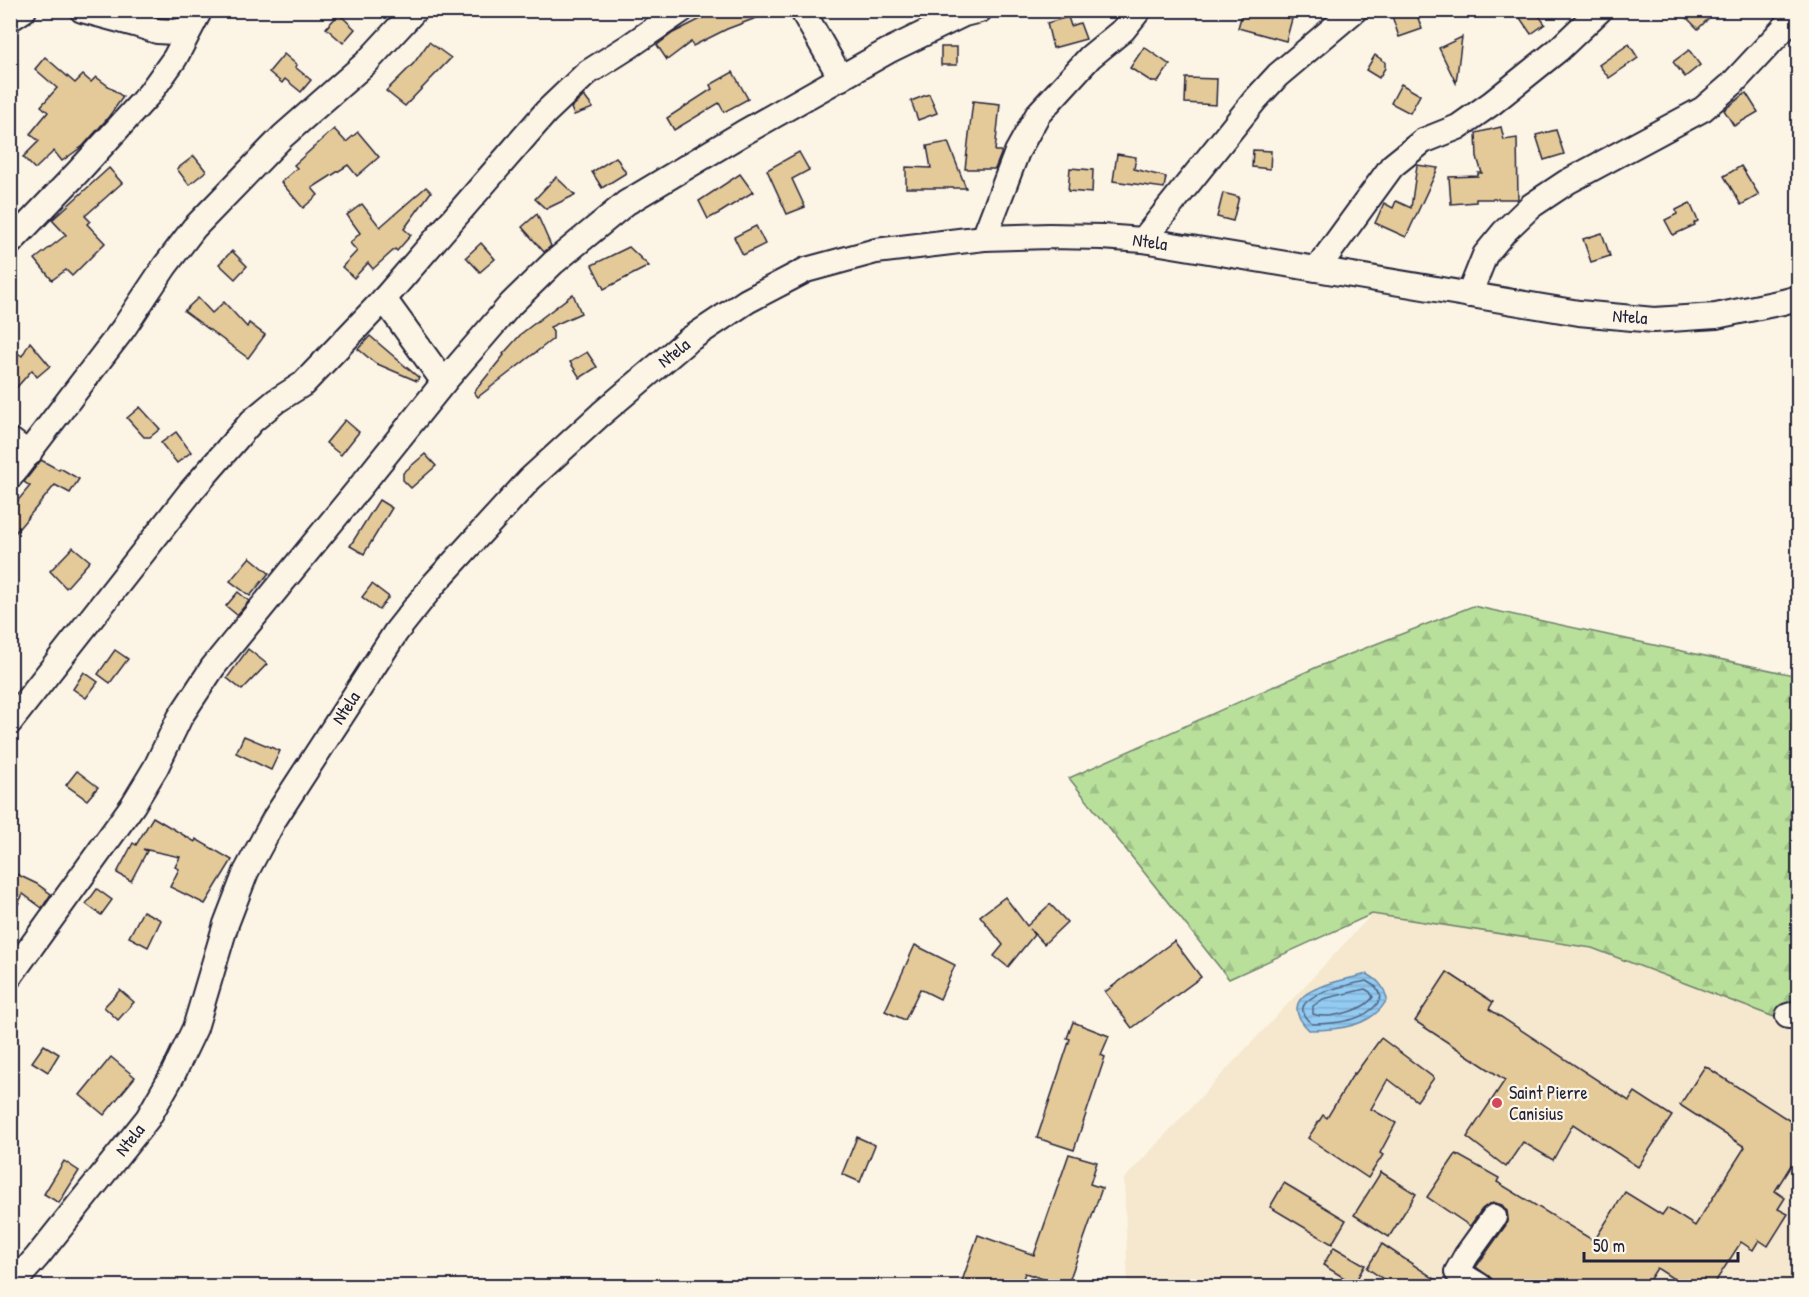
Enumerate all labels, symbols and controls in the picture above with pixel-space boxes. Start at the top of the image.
street label: Ntela [1131,227,1169,256]
street label: Ntela [1612,303,1648,330]
street label: Ntela [652,332,695,373]
street label: Ntela [326,686,366,729]
place label: Saint Pierre Canisius [1509,1080,1588,1126]
marker: Saint Pierre Canisius [1490,1096,1504,1110]
street label: Ntela [109,1118,150,1161]
scale bar [1584,1225,1738,1263]
text: 50 m [1593,1233,1625,1258]

